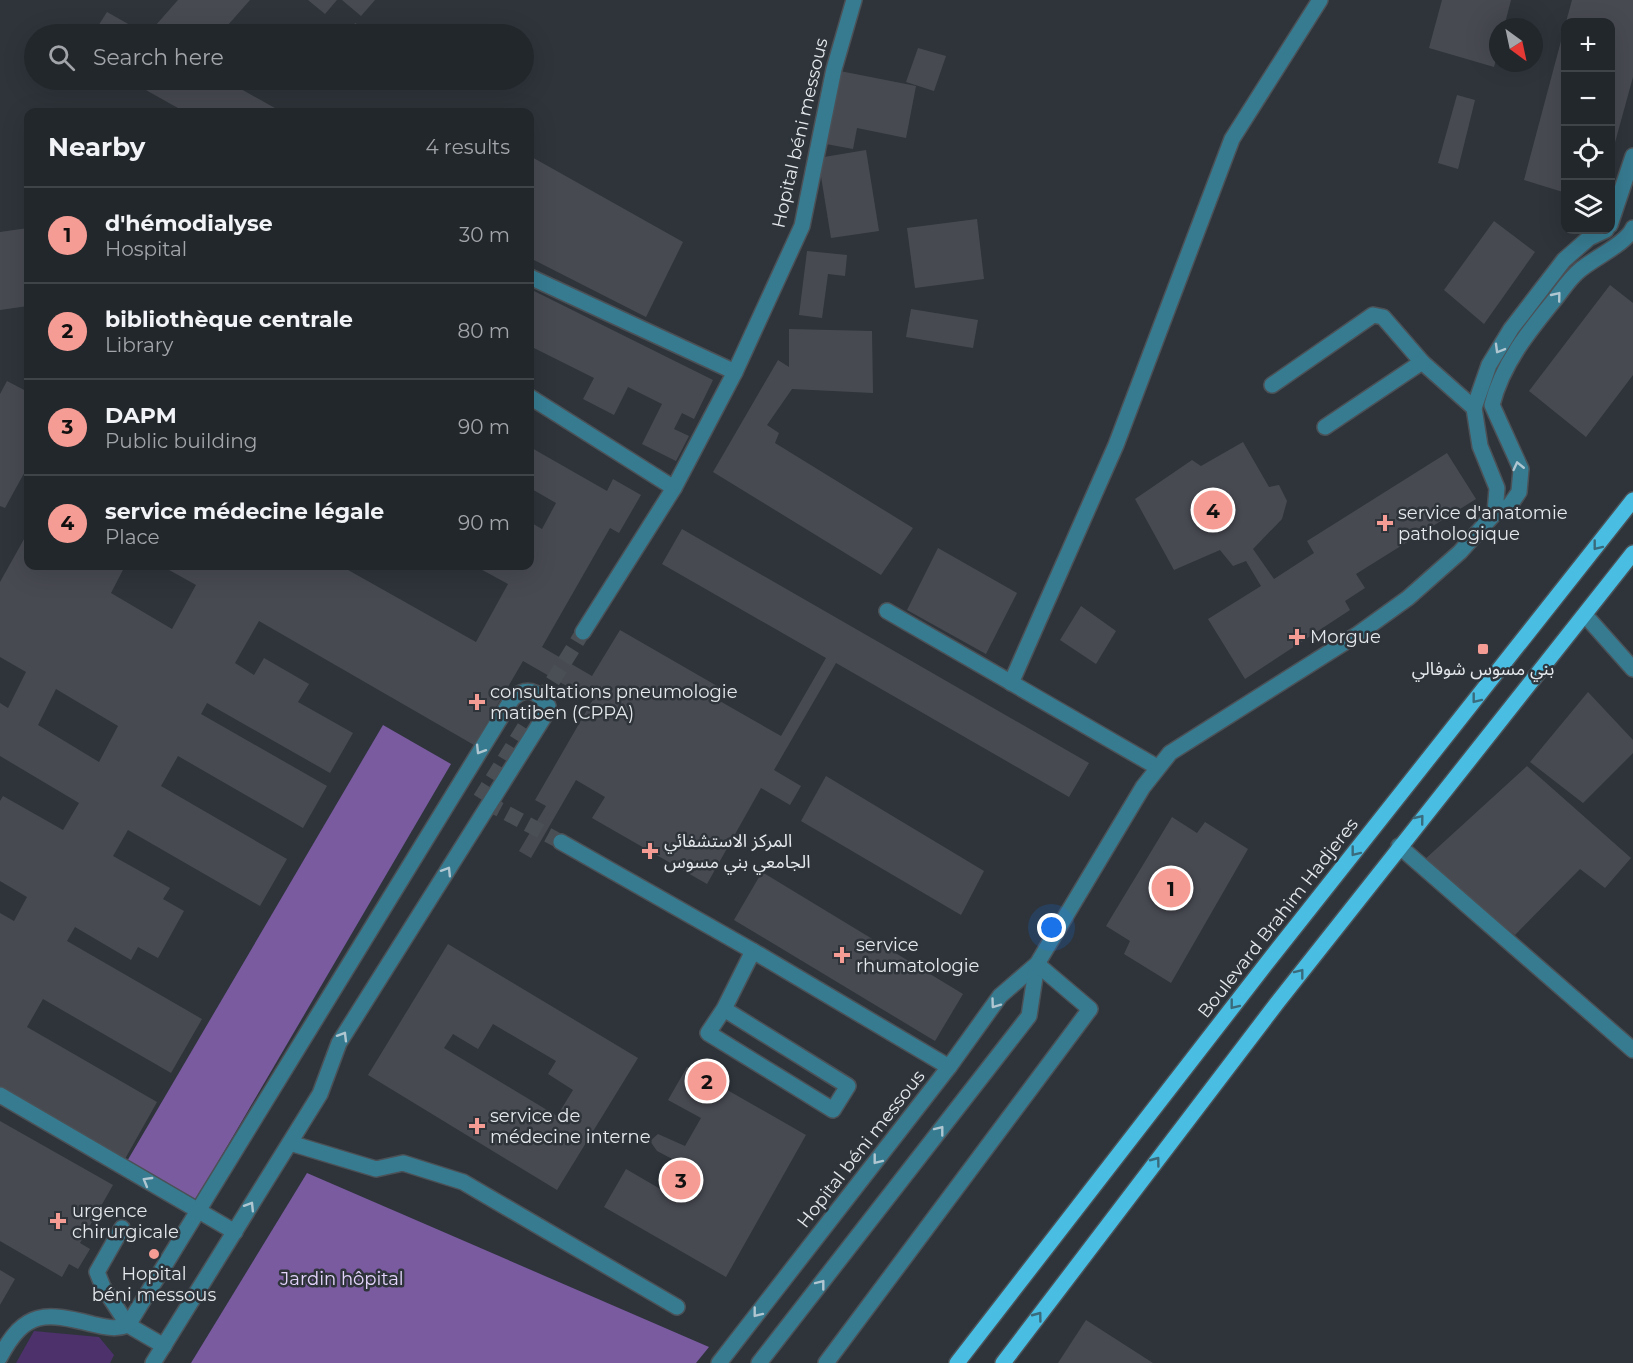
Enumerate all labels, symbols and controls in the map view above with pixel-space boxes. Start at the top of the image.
north arrow [1489,18,1543,72]
map controls [1561,18,1615,234]
button: + [1561,18,1615,72]
search box [24,24,534,90]
street label: Hopital béni messous [767,36,833,230]
icon: search [45,41,78,74]
text: Search here [93,44,224,71]
button: − [1561,72,1615,126]
button: locate [1561,126,1615,180]
text: Nearby [48,131,145,163]
text: 4 results [425,135,510,159]
button: layers [1561,180,1615,234]
text: d'hémodialyse [105,210,273,237]
text: 1 [64,223,71,247]
text: 30 m [459,223,510,247]
text: Hospital [105,237,187,261]
one-way arrow [1550,292,1561,303]
text: bibliothèque centrale [105,306,353,333]
text: 2 [62,319,73,343]
text: 80 m [458,319,510,343]
text: Library [105,333,173,357]
one-way arrow [1494,343,1506,353]
text: DAPM [105,402,177,429]
text: 3 [62,415,73,439]
text: 90 m [458,415,510,439]
text: Public building [105,429,258,453]
one-way arrow [1512,461,1525,471]
pin: 4 [1194,488,1232,532]
text: service médecine légale [105,498,384,525]
place label: service d'anatomie pathologique [1398,502,1568,545]
text: 4 [61,511,74,535]
text: 90 m [458,511,510,535]
marker: service d'anatomie pathologique [1376,514,1394,532]
text: Place [105,525,160,549]
one-way arrow [1593,539,1604,550]
place label: Morgue [1310,626,1381,648]
marker: Morgue [1288,628,1306,646]
marker: بني مسوس شوفالي [1476,642,1490,656]
place label: بني مسوس شوفالي [1412,658,1554,682]
place label: consultations pneumologie matiben (CPPA) [490,681,738,724]
one-way arrow [1472,692,1483,703]
marker: consultations pneumologie matiben (CPPA) [468,693,486,711]
one-way arrow [477,744,488,755]
street label: Boulevard Brahim Hadjeres [1193,813,1363,1022]
one-way arrow [1413,815,1424,826]
place label: المركز الاستشفائي الجامعي بني مسوس [664,830,810,875]
marker: المركز الاستشفائي الجامعي بني مسوس [641,842,659,860]
one-way arrow [1351,845,1362,856]
pin: 1 [1152,866,1190,910]
one-way arrow [440,867,451,878]
your location [1037,913,1066,942]
place label: service rhumatologie [856,934,980,977]
marker: service rhumatologie [833,946,851,964]
one-way arrow [1293,969,1304,980]
one-way arrow [991,997,1002,1008]
one-way arrow [1231,998,1242,1009]
one-way arrow [336,1032,348,1042]
pin: 2 [688,1058,726,1104]
street label: Hopital béni messous [792,1065,930,1232]
place label: service de médecine interne [490,1105,651,1148]
marker: service de médecine interne [468,1117,486,1135]
one-way arrow [933,1125,944,1136]
one-way arrow [874,1153,885,1164]
one-way arrow [1149,1157,1160,1168]
pin: 3 [662,1158,700,1202]
one-way arrow [143,1177,153,1188]
place label: urgence chirurgicale [72,1200,179,1243]
one-way arrow [243,1202,255,1212]
marker: urgence chirurgicale [49,1212,67,1230]
marker: Hopital béni messous [147,1247,161,1261]
place label: Hopital béni messous [92,1263,216,1306]
park label: Jardin hôpital [279,1268,404,1290]
one-way arrow [813,1279,824,1290]
one-way arrow [754,1307,765,1318]
one-way arrow [1031,1312,1042,1323]

